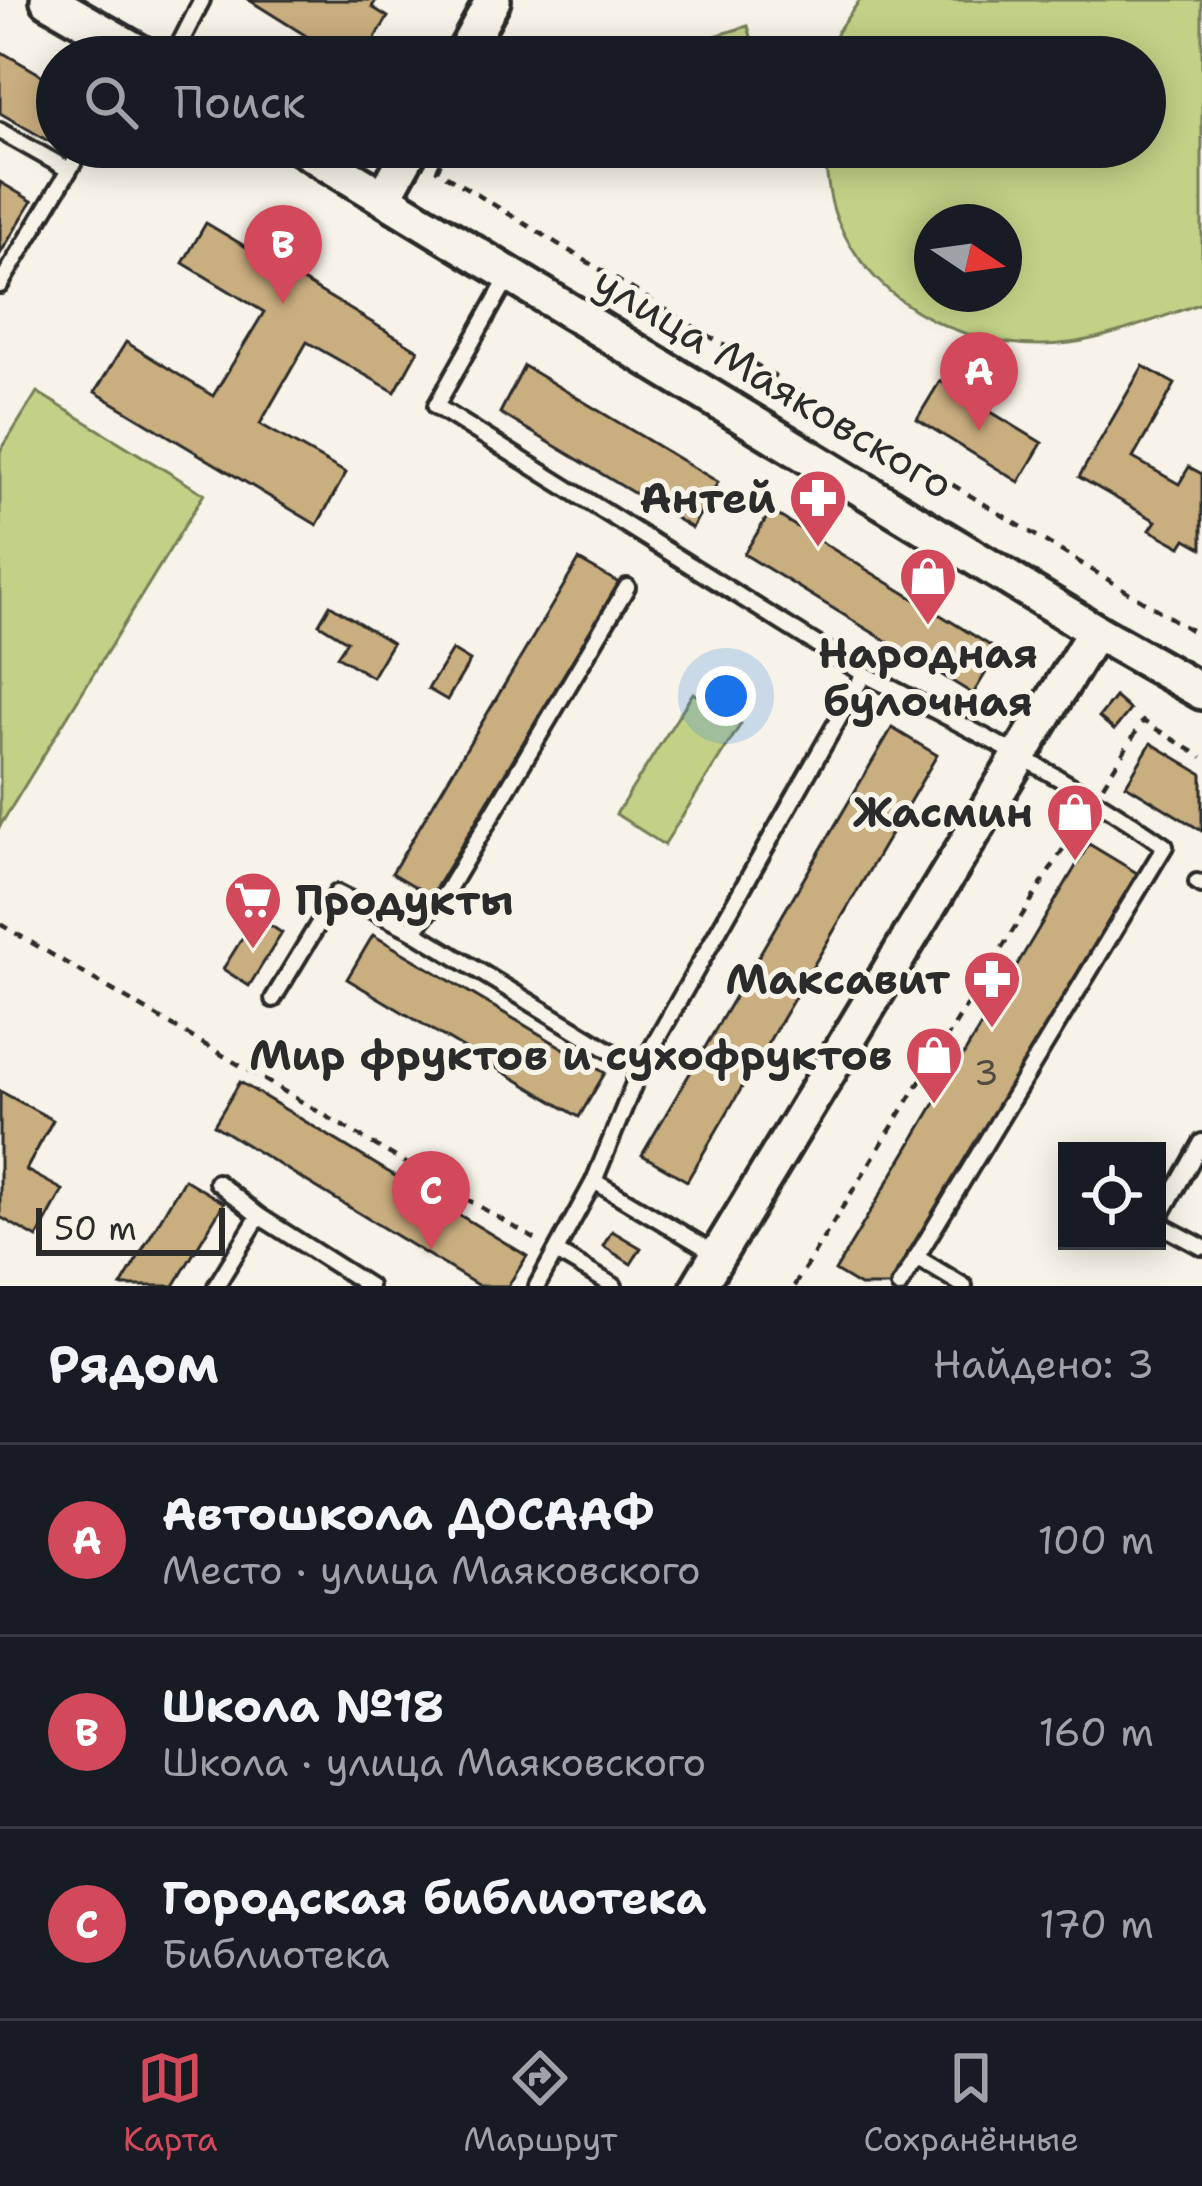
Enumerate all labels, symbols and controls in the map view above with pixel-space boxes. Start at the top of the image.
search box [36,36,1166,168]
icon: search [78,69,144,135]
text: Поиск [174,72,305,132]
north arrow [914,204,1022,312]
pin: B [244,205,322,304]
street label: улица Маяковского [584,253,964,511]
pin: A [940,332,1018,431]
pharmacy icon: Антей [787,467,849,549]
place label: Антей [640,470,776,526]
shop icon: Народная булочная [897,545,959,627]
place label: Народная булочная [818,625,1038,729]
your location [696,666,756,726]
shop icon: Жасмин [1044,781,1106,863]
place label: Жасмин [853,784,1033,840]
supermarket icon: Продукты [222,869,284,951]
place label: Продукты [295,872,513,928]
pharmacy icon: Максавит [961,948,1023,1030]
place label: Максавит [725,951,951,1007]
shop icon: Мир фруктов и сухофруктов [903,1024,965,1106]
place label: Мир фруктов и сухофруктов [249,1027,892,1083]
house number: 3 [973,1048,999,1097]
map controls [1058,1142,1166,1250]
button: locate [1058,1142,1166,1250]
pin: C [392,1151,470,1250]
scale bar [36,1202,225,1255]
text: 50 m [54,1206,137,1251]
text: Рядом [48,1330,219,1398]
text: Найдено: 3 [933,1338,1154,1390]
text: Автошкола ДОСААФ [162,1484,654,1544]
text: A [72,1514,102,1566]
text: 100 m [1038,1514,1154,1566]
text: Место · улица Маяковского [162,1544,701,1596]
text: Школа №18 [162,1676,444,1736]
text: B [75,1706,99,1758]
text: 160 m [1039,1706,1154,1758]
text: Школа · улица Маяковского [162,1736,706,1788]
text: Городская библиотека [162,1868,707,1928]
text: C [75,1898,99,1950]
text: 170 m [1039,1898,1154,1950]
text: Библиотека [162,1928,389,1980]
tab: Карта [123,2045,217,2162]
tab: Маршрут [463,2045,617,2162]
tab: Сохранённые [863,2045,1079,2162]

